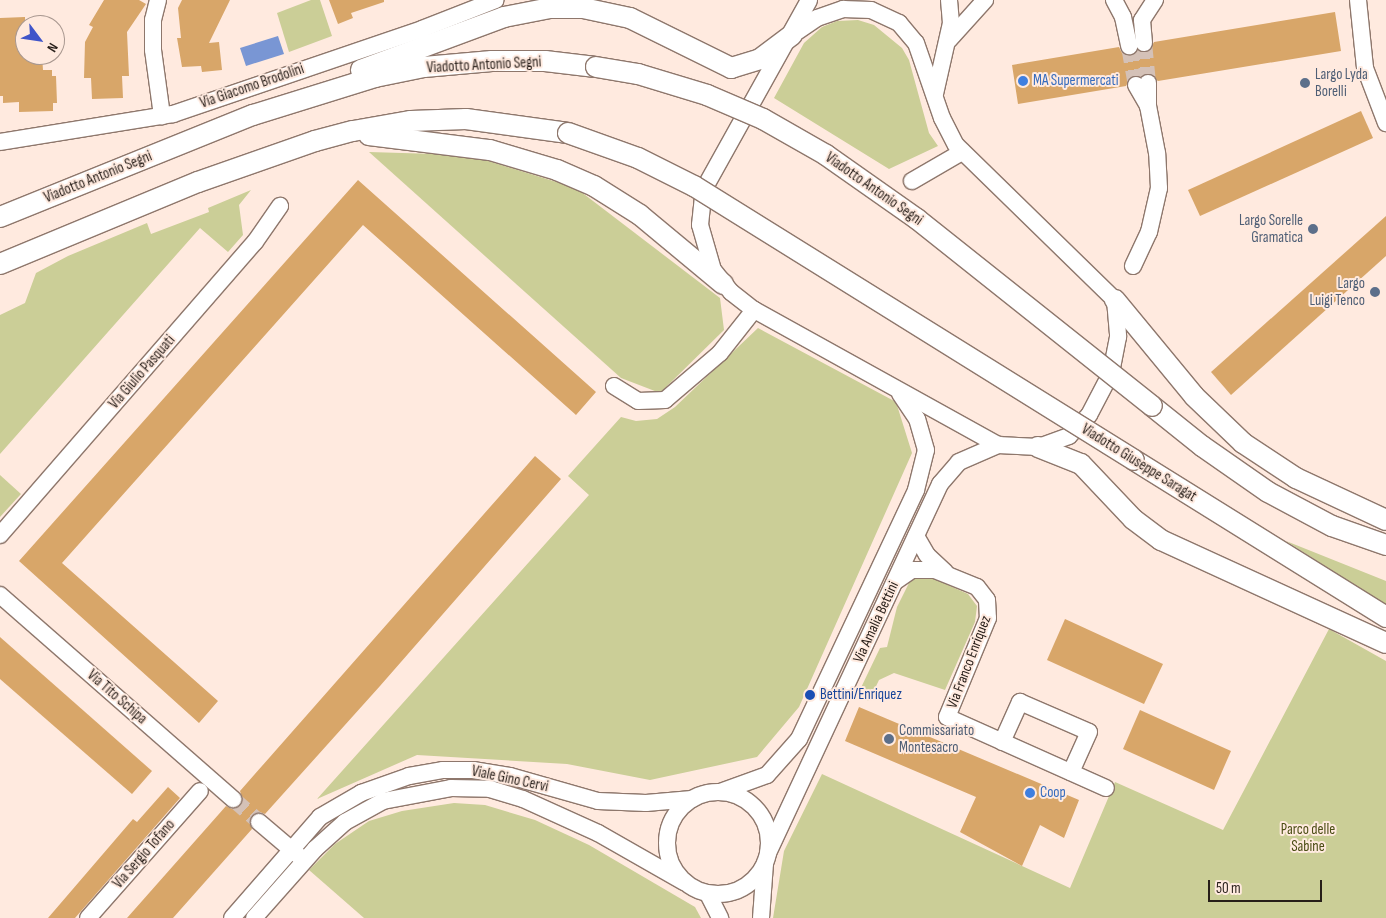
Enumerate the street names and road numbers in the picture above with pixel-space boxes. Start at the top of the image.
street label: Viadotto Antonio Segni [426,53,542,77]
street label: Via Giacomo Brodolini [198,60,306,112]
street label: Viadotto Antonio Segni [41,147,155,207]
street label: Viadotto Antonio Segni [822,149,926,229]
street label: Via Giulio Pasquati [105,331,179,413]
street label: Viadotto Giuseppe Saragat [1078,420,1200,506]
street label: Via Amalia Bettini [849,578,903,666]
street label: Via Franco Enriquez [943,613,995,711]
street label: Via Tito Schipa [83,666,151,728]
street label: Viale Gino Cervi [470,762,550,796]
street label: Via Sergio Tofano [109,816,179,892]

